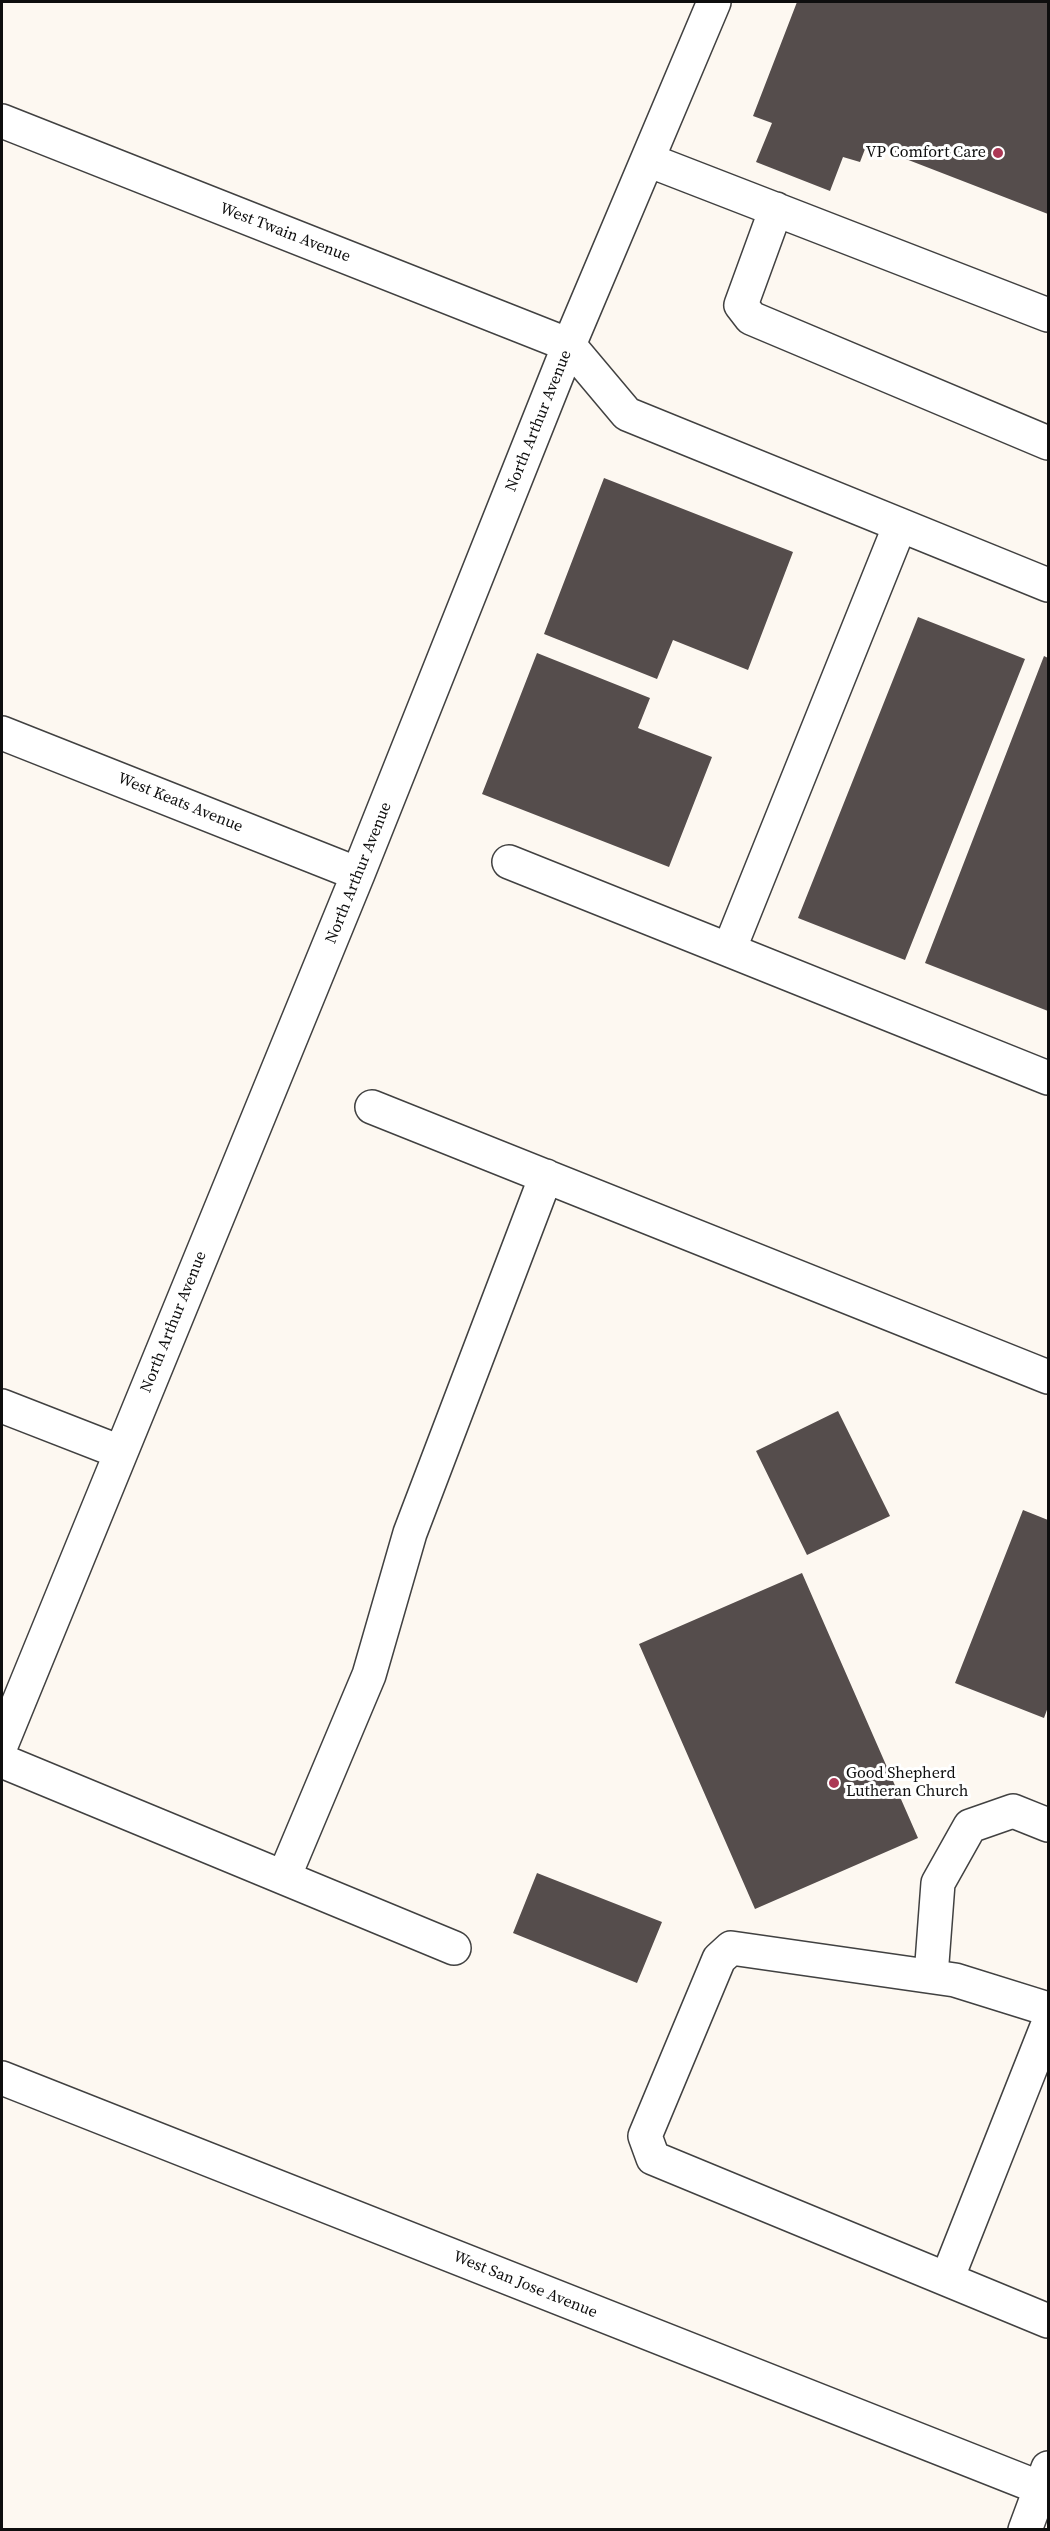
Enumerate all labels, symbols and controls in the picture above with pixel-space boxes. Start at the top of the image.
place label: VP Comfort Care [866,143,986,163]
marker: VP Comfort Care [991,146,1005,160]
street label: West Twain Avenue [217,199,353,267]
street label: North Arthur Avenue [502,348,576,494]
street label: West Keats Avenue [115,769,245,837]
street label: North Arthur Avenue [322,800,396,946]
street label: North Arthur Avenue [137,1249,211,1395]
place label: Good Shepherd Lutheran Church [846,1764,968,1802]
marker: Good Shepherd Lutheran Church [827,1776,841,1790]
street label: West San Jose Avenue [450,2247,600,2323]

